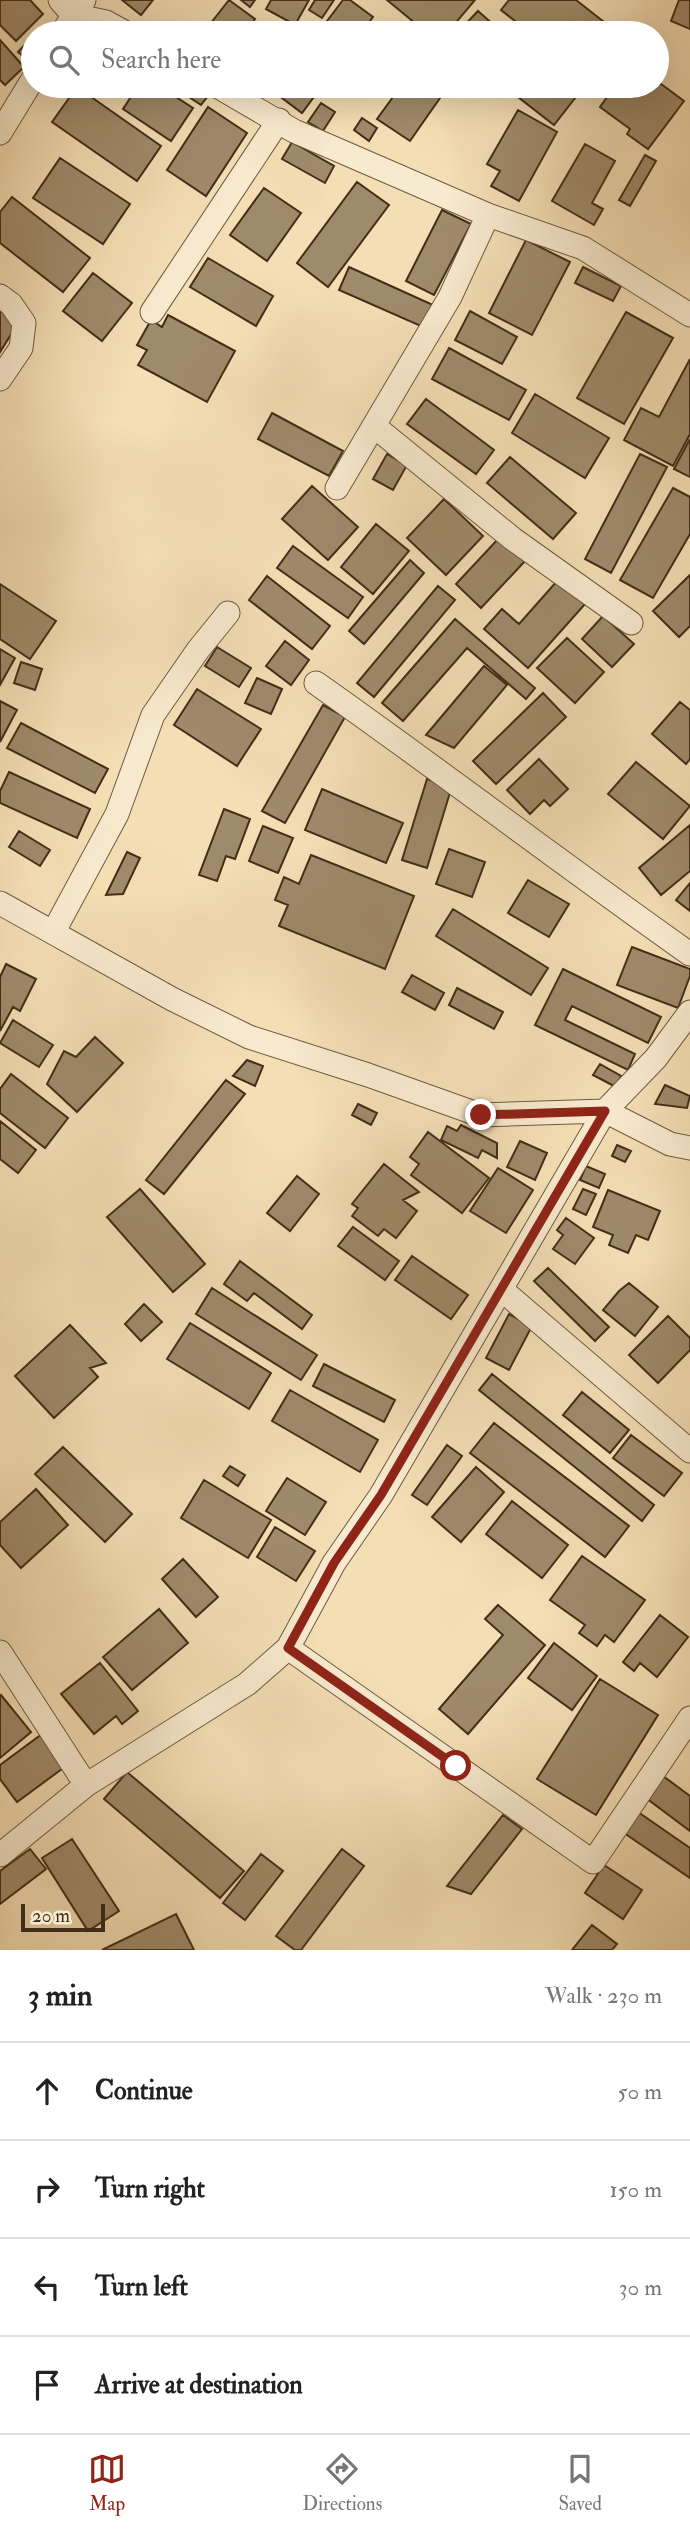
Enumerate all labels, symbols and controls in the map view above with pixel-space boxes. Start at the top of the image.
search box [21,21,669,98]
icon: search [45,41,83,79]
text: Search here [101,44,221,76]
route end [465,1099,496,1130]
route start [440,1750,471,1781]
scale bar [21,1901,105,1933]
text: 20 m [32,1904,70,1928]
text: 3 min [28,1977,93,2014]
text: Walk · 230 m [545,1981,662,2010]
icon: ahead [28,2072,66,2110]
text: Continue [95,2075,193,2107]
text: 50 m [618,2077,662,2106]
icon: right [28,2170,66,2208]
text: Turn right [95,2173,205,2205]
text: 150 m [609,2175,662,2204]
icon: left [28,2268,66,2306]
text: Turn left [95,2271,188,2303]
text: 30 m [619,2273,662,2302]
icon: arrive [28,2366,66,2404]
text: Arrive at destination [95,2369,303,2401]
tab: Map [88,2450,126,2516]
tab: Directions [302,2450,382,2516]
tab: Saved [558,2450,602,2516]

